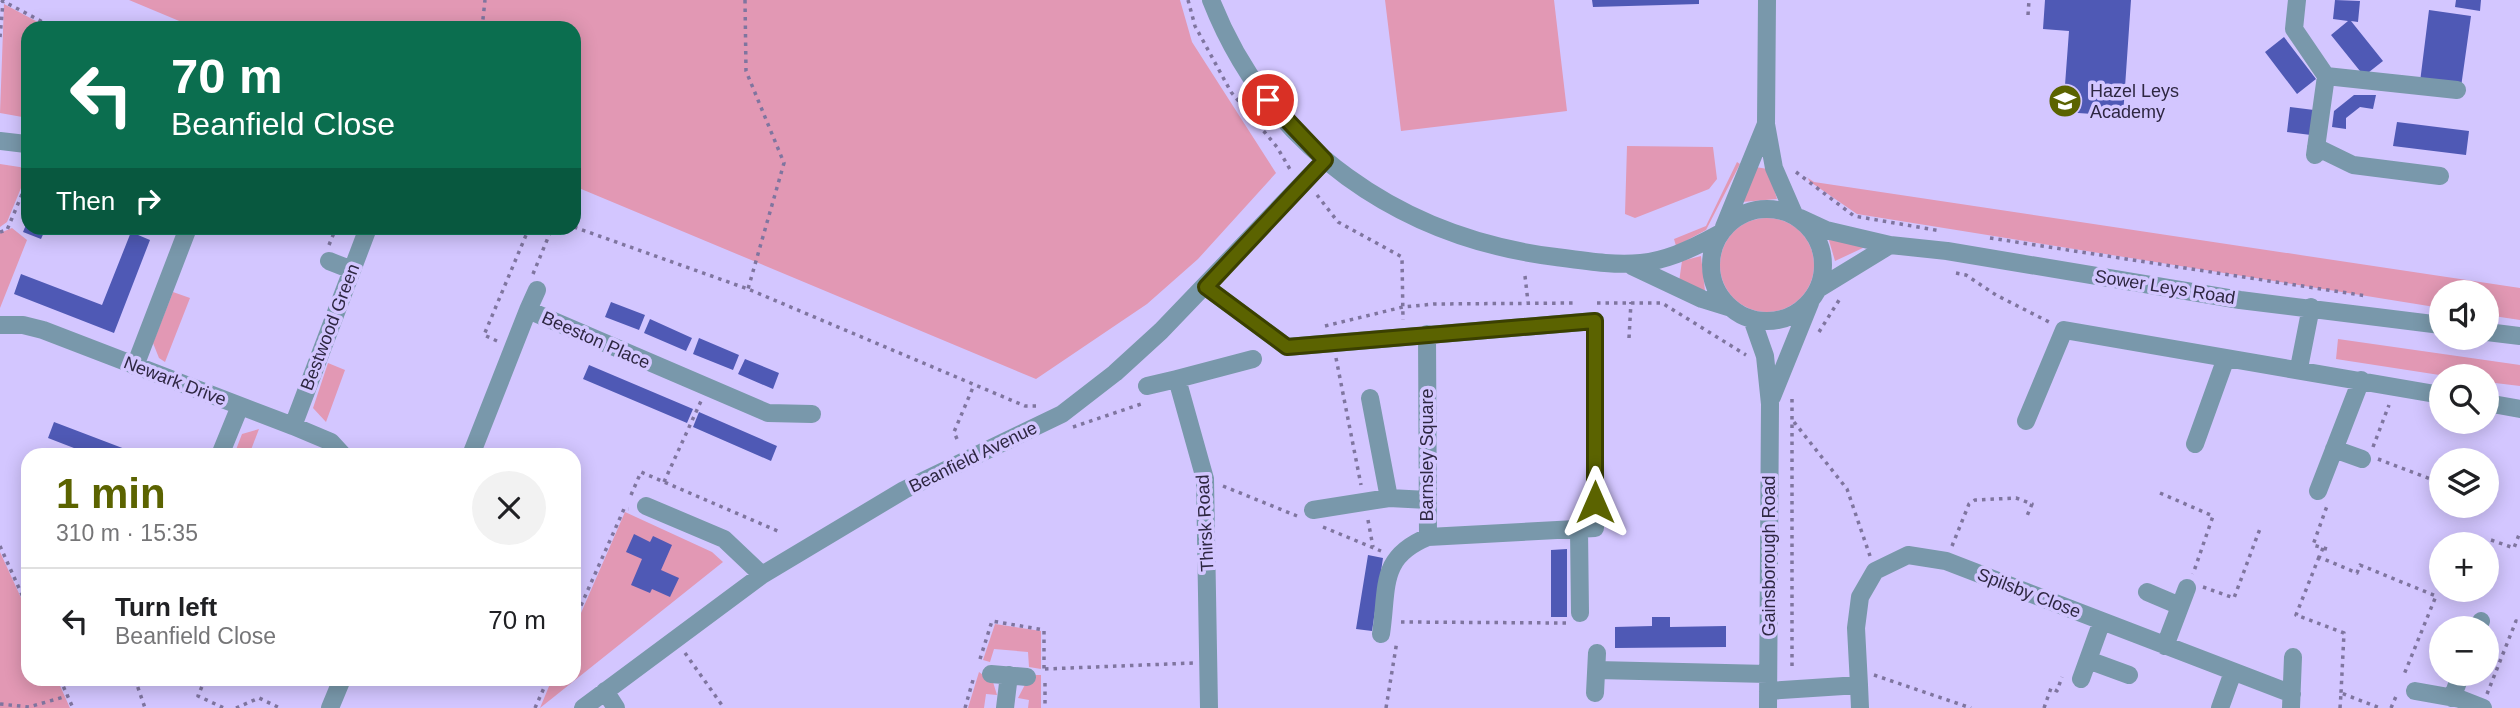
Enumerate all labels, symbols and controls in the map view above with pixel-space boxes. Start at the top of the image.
icon: left [56,49,147,140]
text: 70 m [171,49,283,103]
pin [1238,70,1298,130]
icon: arrive [1249,81,1287,119]
place label: Hazel Leys Academy [2090,81,2179,122]
school or university icon: Hazel Leys Academy [2046,82,2084,120]
text: Beanfield Close [171,106,395,142]
icon: right [129,182,167,220]
text: Then [56,186,115,216]
street label: Bestwood Green [297,261,363,393]
street label: Sower Leys Road [2093,266,2237,308]
map controls [2429,280,2499,686]
button: sound [2429,280,2499,350]
street label: Beeston Place [539,307,653,373]
street label: Newark Drive [121,352,229,410]
button: search [2429,364,2499,434]
street label: Barnsley Square [1417,388,1437,522]
street label: Beanfield Avenue [906,417,1040,497]
button: layers [2429,448,2499,518]
position arrow [1558,465,1632,539]
text: 1 min [56,470,166,517]
button: close [472,471,546,545]
street label: Thirsk Road [1192,474,1218,572]
street label: Gainsborough Road [1759,475,1779,637]
text: 310 m · 15:35 [56,520,198,546]
button: + [2429,532,2499,602]
street label: Spilsby Close [1975,564,2083,622]
text: Turn left [115,592,217,622]
icon: left [56,602,94,640]
text: 70 m [488,605,546,635]
button: − [2429,616,2499,686]
text: Beanfield Close [115,623,276,649]

